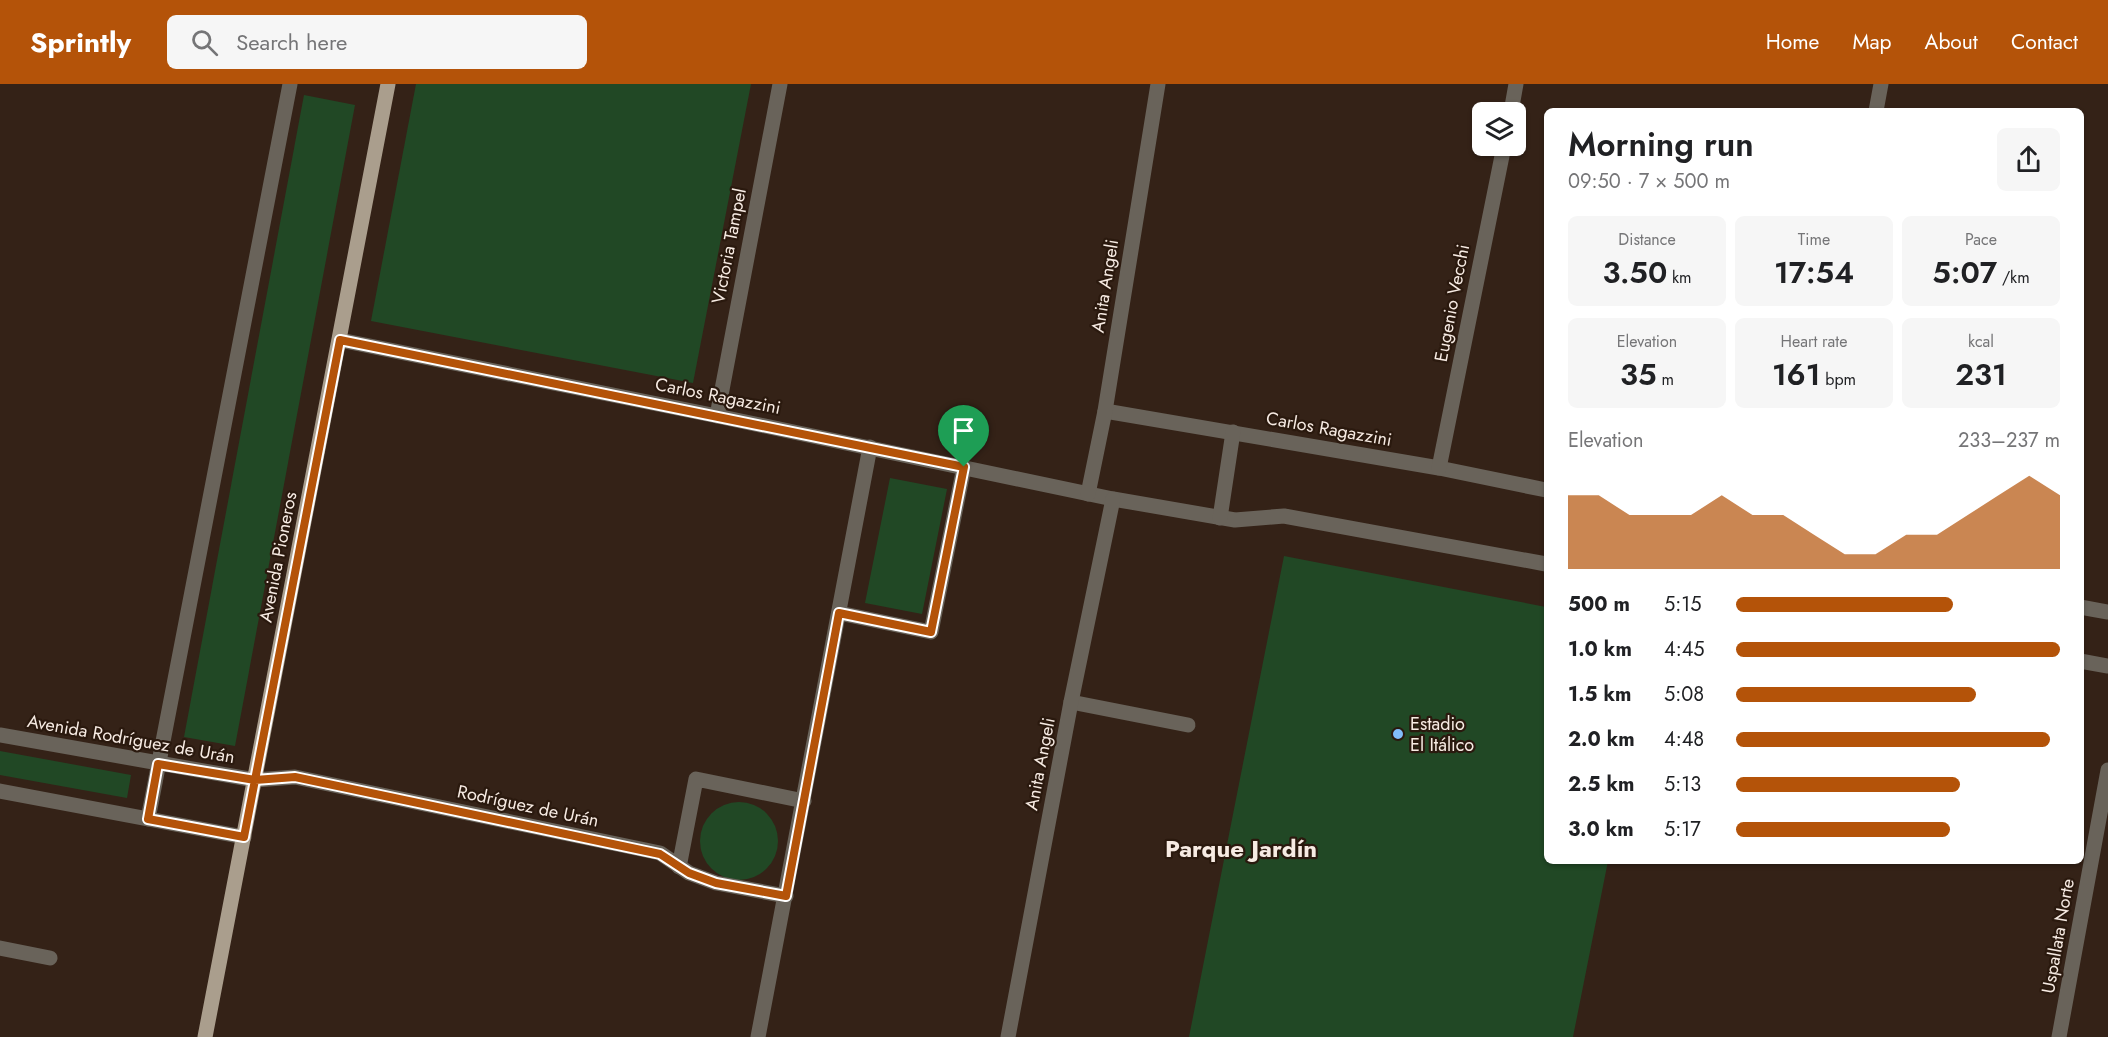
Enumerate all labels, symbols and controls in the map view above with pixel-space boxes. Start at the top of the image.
search box [167,15,587,69]
text: Sprintly [30,22,131,63]
icon: search [188,26,221,59]
text: Search here [236,26,347,58]
text: Home [1766,27,1819,57]
text: Map [1852,27,1892,57]
text: About [1925,27,1978,57]
text: Contact [2011,27,2078,57]
map controls [1472,102,1526,156]
button: layers [1472,102,1526,156]
text: Morning run [1568,121,1754,168]
button: share [1997,128,2060,191]
text: 09:50 · 7 × 500 m [1568,167,1730,196]
street label: Victoria Tampel [705,186,753,306]
text: Distance [1618,228,1676,251]
text: Time [1798,228,1830,251]
text: Pace [1965,228,1997,251]
street label: Anita Angeli [1085,238,1125,334]
street label: Eugenio Vecchi [1428,242,1476,364]
text: 3.50 [1602,251,1667,294]
text: 17:54 [1774,251,1854,294]
text: 5:07 [1932,251,1997,294]
text: km [1667,266,1692,289]
text: /km [1997,266,2030,289]
text: Elevation [1617,330,1677,353]
text: Heart rate [1781,330,1847,353]
text: kcal [1968,330,1994,353]
text: 35 [1620,353,1657,396]
text: 161 [1772,353,1821,396]
text: 231 [1955,353,2007,396]
text: m [1657,368,1674,391]
text: bpm [1821,368,1856,391]
street label: Carlos Ragazzini [653,371,783,421]
pin [938,405,989,467]
street label: Carlos Ragazzini [1264,405,1394,453]
icon: arrive [947,414,980,447]
text: Elevation [1568,426,1643,455]
text: 233–237 m [1958,426,2060,455]
street label: Avenida Pioneros [253,490,303,624]
text: 500 m [1568,590,1630,619]
text: 5:15 [1664,590,1702,619]
text: 1.0 km [1568,635,1632,664]
text: 4:45 [1664,635,1705,664]
text: 1.5 km [1568,680,1631,709]
text: 5:08 [1664,680,1704,709]
street label: Avenida Rodríguez de Urán [25,708,237,770]
place label: Estadio El Itálico [1410,711,1474,758]
street label: Anita Angeli [1018,715,1062,813]
text: 2.0 km [1568,725,1635,754]
text: 4:48 [1664,725,1704,754]
marker: Estadio El Itálico [1391,727,1405,741]
text: 2.5 km [1568,770,1634,799]
text: 5:13 [1664,770,1701,799]
street label: Rodríguez de Urán [455,778,601,834]
text: 3.0 km [1568,815,1634,844]
text: 5:17 [1664,815,1701,844]
district label: Parque Jardín [1165,831,1317,866]
street label: Uspallata Norte [2035,876,2081,996]

